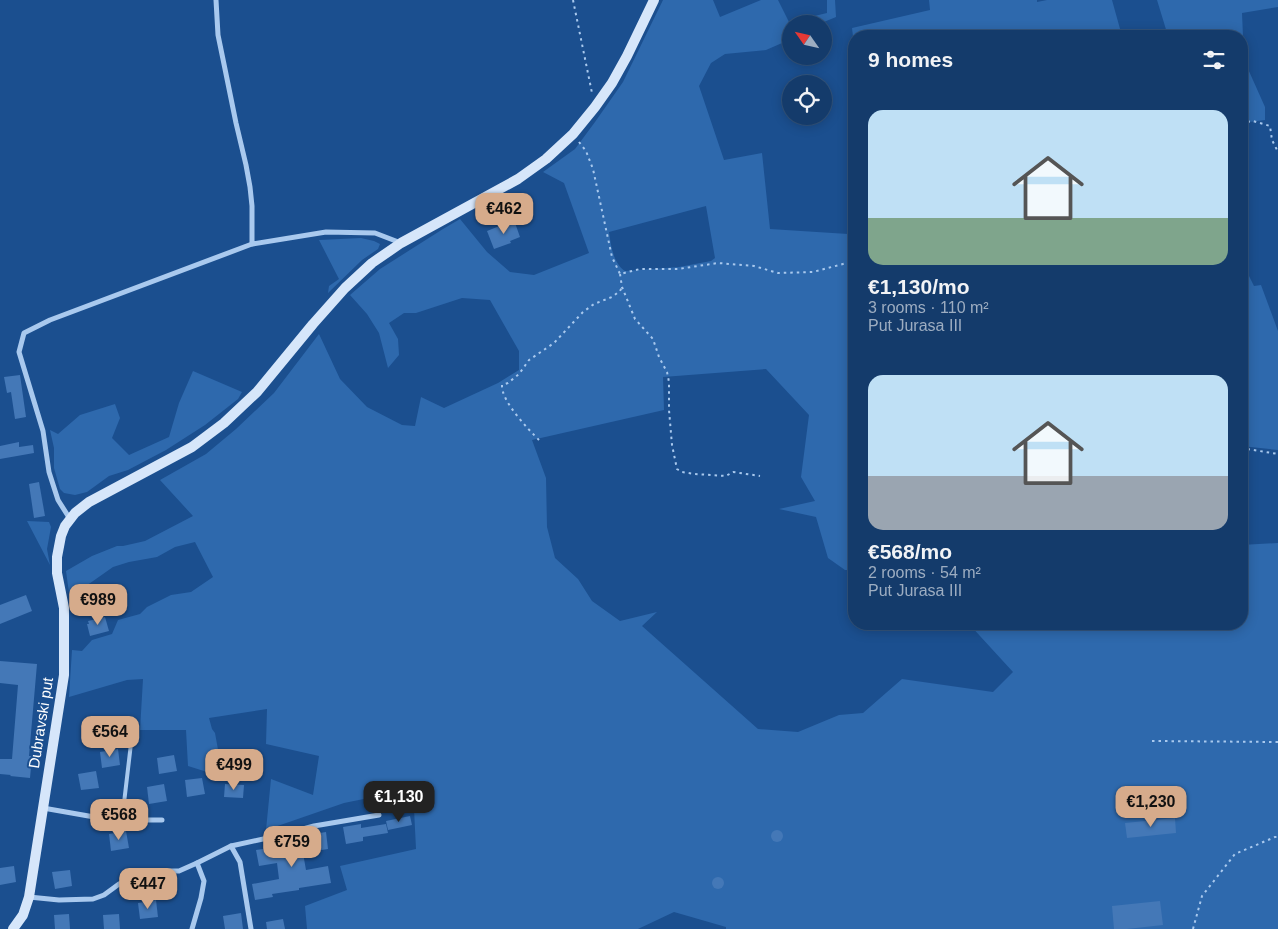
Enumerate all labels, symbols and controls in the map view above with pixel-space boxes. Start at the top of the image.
north arrow [782,15,832,65]
map controls [782,15,832,125]
icon: filters [1200,46,1228,74]
text: 9 homes [868,48,953,71]
button: locate [782,75,832,125]
icon: home [1003,143,1093,233]
pin: €462 [474,192,534,235]
text: €462 [486,200,522,217]
text: €1,130/mo [868,275,970,298]
text: 3 rooms · 110 m² [868,299,989,316]
text: Put Jurasa III [868,317,962,334]
icon: home [1003,408,1093,498]
text: €568/mo [868,540,952,563]
text: 2 rooms · 54 m² [868,564,981,581]
text: Put Jurasa III [868,582,962,599]
pin: €989 [68,584,128,626]
text: €989 [80,591,116,608]
street label: Dubravski put [25,675,56,770]
pin: €564 [80,716,140,758]
text: €564 [92,723,128,740]
pin: €499 [204,748,264,791]
text: €499 [216,756,252,773]
pin: €1,130 [358,780,440,823]
pin: €1,230 [1110,786,1192,828]
text: €1,130 [375,788,423,805]
text: €1,230 [1127,793,1175,810]
pin: €568 [89,798,149,841]
text: €568 [101,806,137,823]
pin: €759 [262,826,322,868]
text: €759 [274,833,310,850]
pin: €447 [118,868,178,910]
text: €447 [130,875,166,892]

